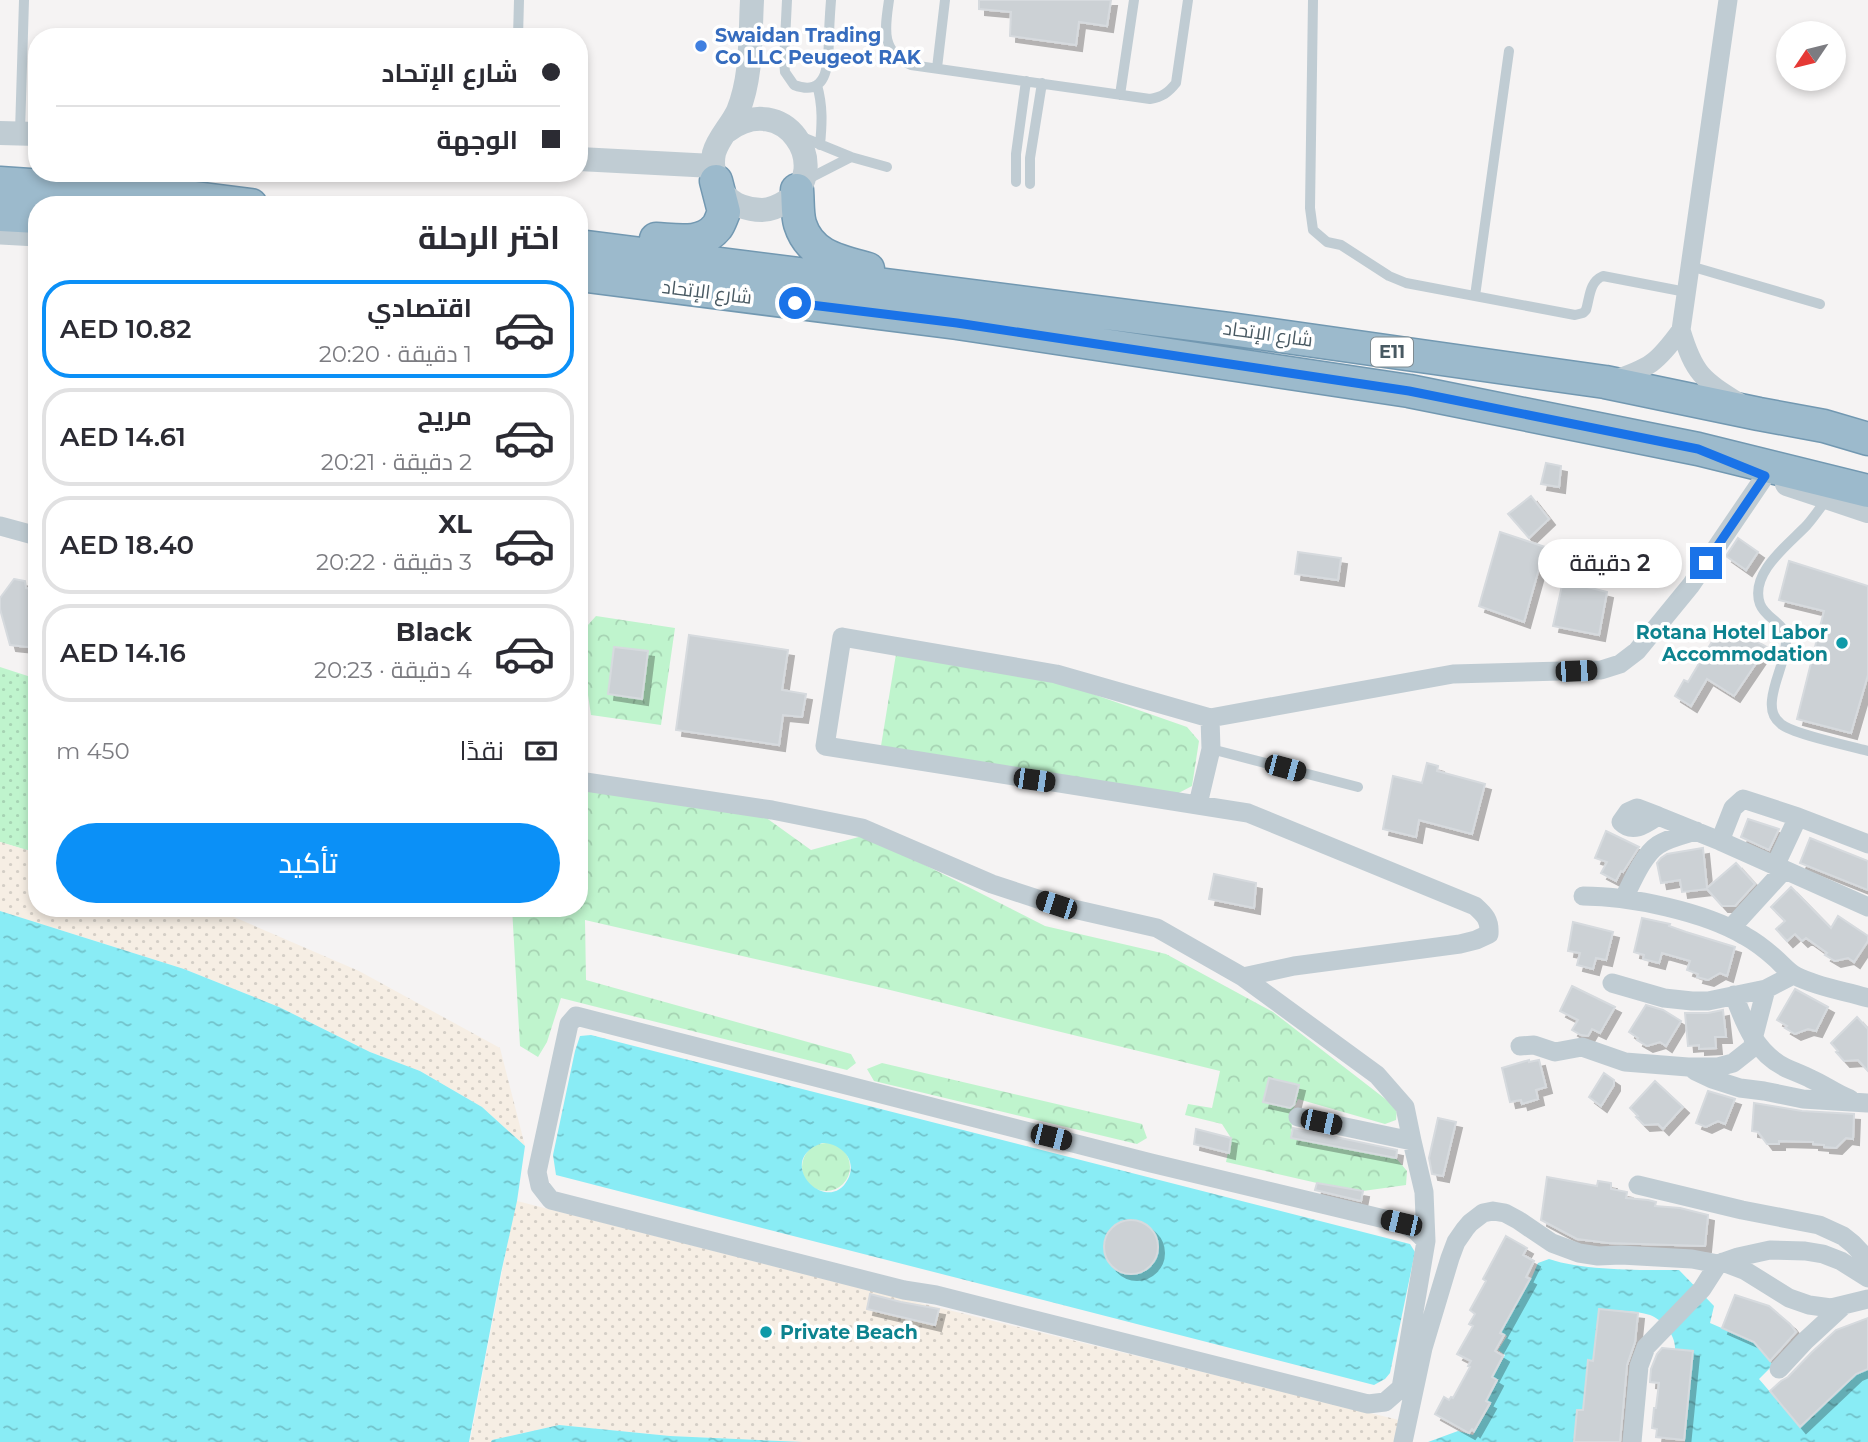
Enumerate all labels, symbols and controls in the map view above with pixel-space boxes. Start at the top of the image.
north arrow [1776,21,1846,91]
map controls [1776,21,1846,91]
place label: Swaidan Trading Co LLC Peugeot RAK [715,24,922,69]
marker: Swaidan Trading Co LLC Peugeot RAK [693,38,709,54]
text: شارع الإتحاد [382,57,518,89]
text: الوجهة [437,124,518,156]
text: اختر الرحلة [418,218,560,257]
street label: شارع الإتحاد [660,275,753,311]
route start [779,287,811,319]
text: اقتصادي [367,292,472,324]
icon: car [493,298,556,361]
text: AED 10.82 [60,313,191,345]
street label: شارع الإتحاد [1221,316,1314,354]
road number: E11 [1371,338,1413,366]
text: 1 دقيقة · 20:20 [319,340,472,368]
text: مريح [417,400,472,432]
icon: car [493,406,556,469]
text: AED 14.61 [60,421,186,453]
text: 2 دقيقة · 20:21 [321,448,472,476]
text: XL [438,508,472,540]
icon: car [493,514,556,577]
text: AED 18.40 [60,529,194,561]
callout: 2 دقيقة [1538,538,1682,588]
route end [1690,547,1722,579]
text: 3 دقيقة · 20:22 [316,548,472,576]
text: 2 دقيقة [1570,549,1651,577]
text: Black [396,616,472,648]
place label: Rotana Hotel Labor Accommodation [1636,621,1828,666]
icon: car [493,622,556,685]
marker: Rotana Hotel Labor Accommodation [1834,635,1850,651]
text: AED 14.16 [60,637,186,669]
text: 4 دقيقة · 20:23 [314,656,472,684]
car [1555,660,1598,682]
icon: cash [522,732,560,770]
text: نقدًا [460,735,504,767]
text: 450 m [56,737,130,765]
car [1262,752,1309,784]
car [1012,767,1057,793]
button: تأكيد [56,823,560,903]
car [1033,889,1080,921]
car [1299,1107,1344,1137]
car [1029,1122,1074,1152]
car [1379,1208,1424,1238]
place label: Private Beach [780,1321,918,1344]
marker: Private Beach [758,1324,774,1340]

